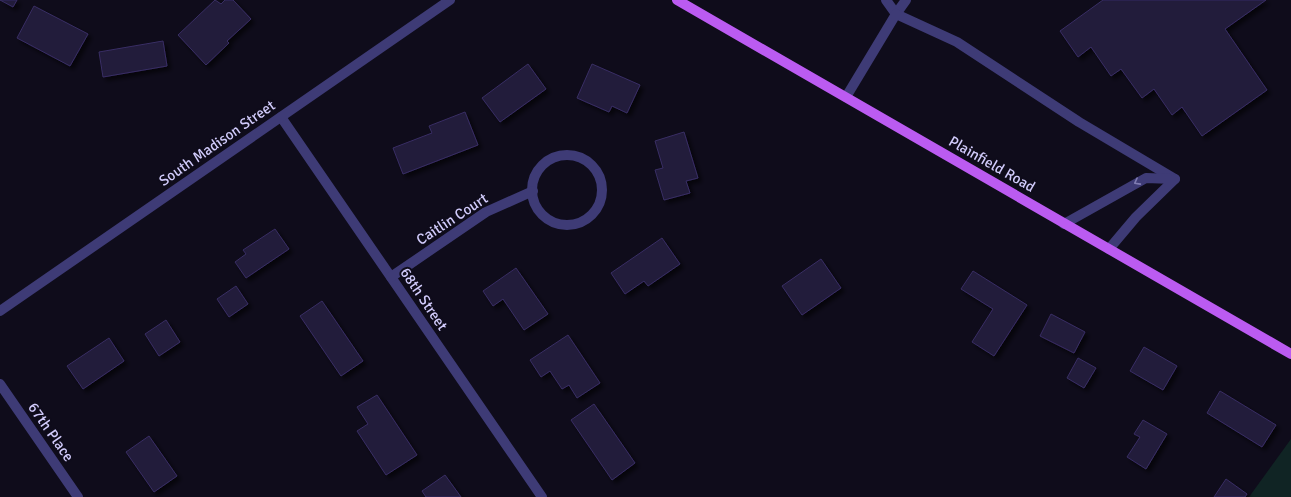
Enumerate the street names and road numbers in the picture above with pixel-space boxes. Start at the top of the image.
street label: South Madison Street [155,96,279,190]
street label: Plainfield Road [946,132,1038,196]
street label: Caitlin Court [413,189,491,249]
street label: 68th Street [396,264,452,334]
street label: 67th Place [24,399,78,465]

